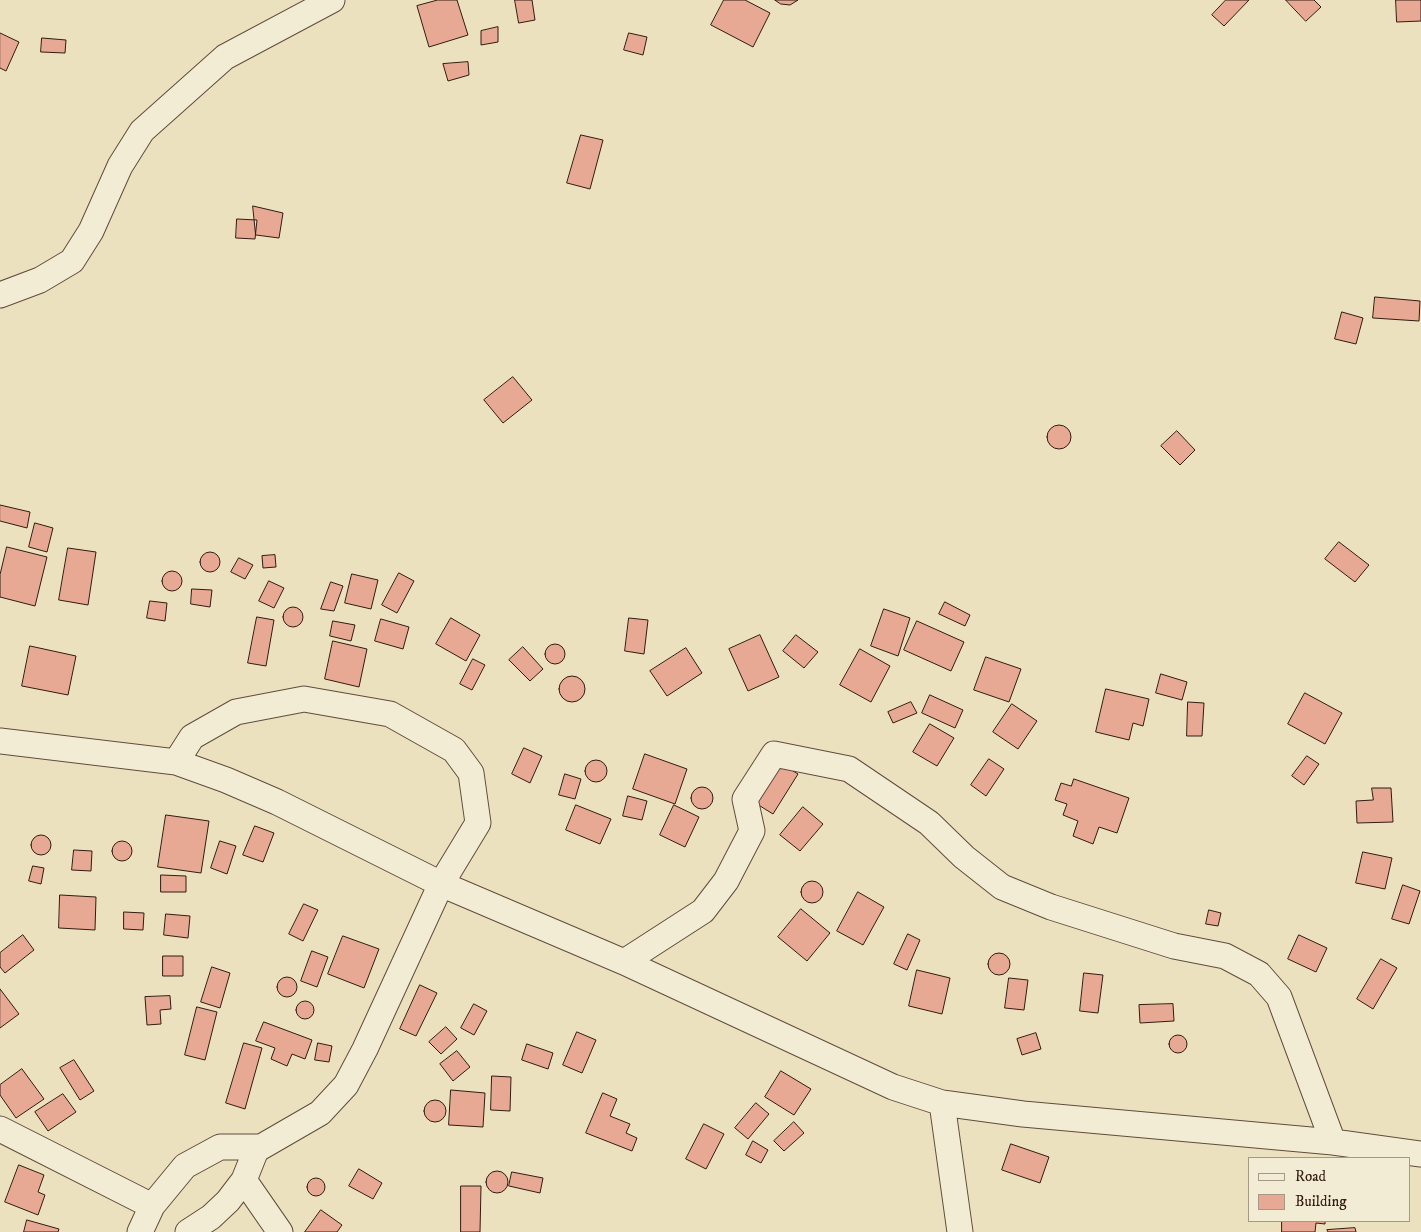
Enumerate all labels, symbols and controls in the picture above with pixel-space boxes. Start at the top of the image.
legend [1248,1157,1411,1222]
text: Road [1295,1167,1326,1186]
text: Building [1295,1192,1347,1211]

